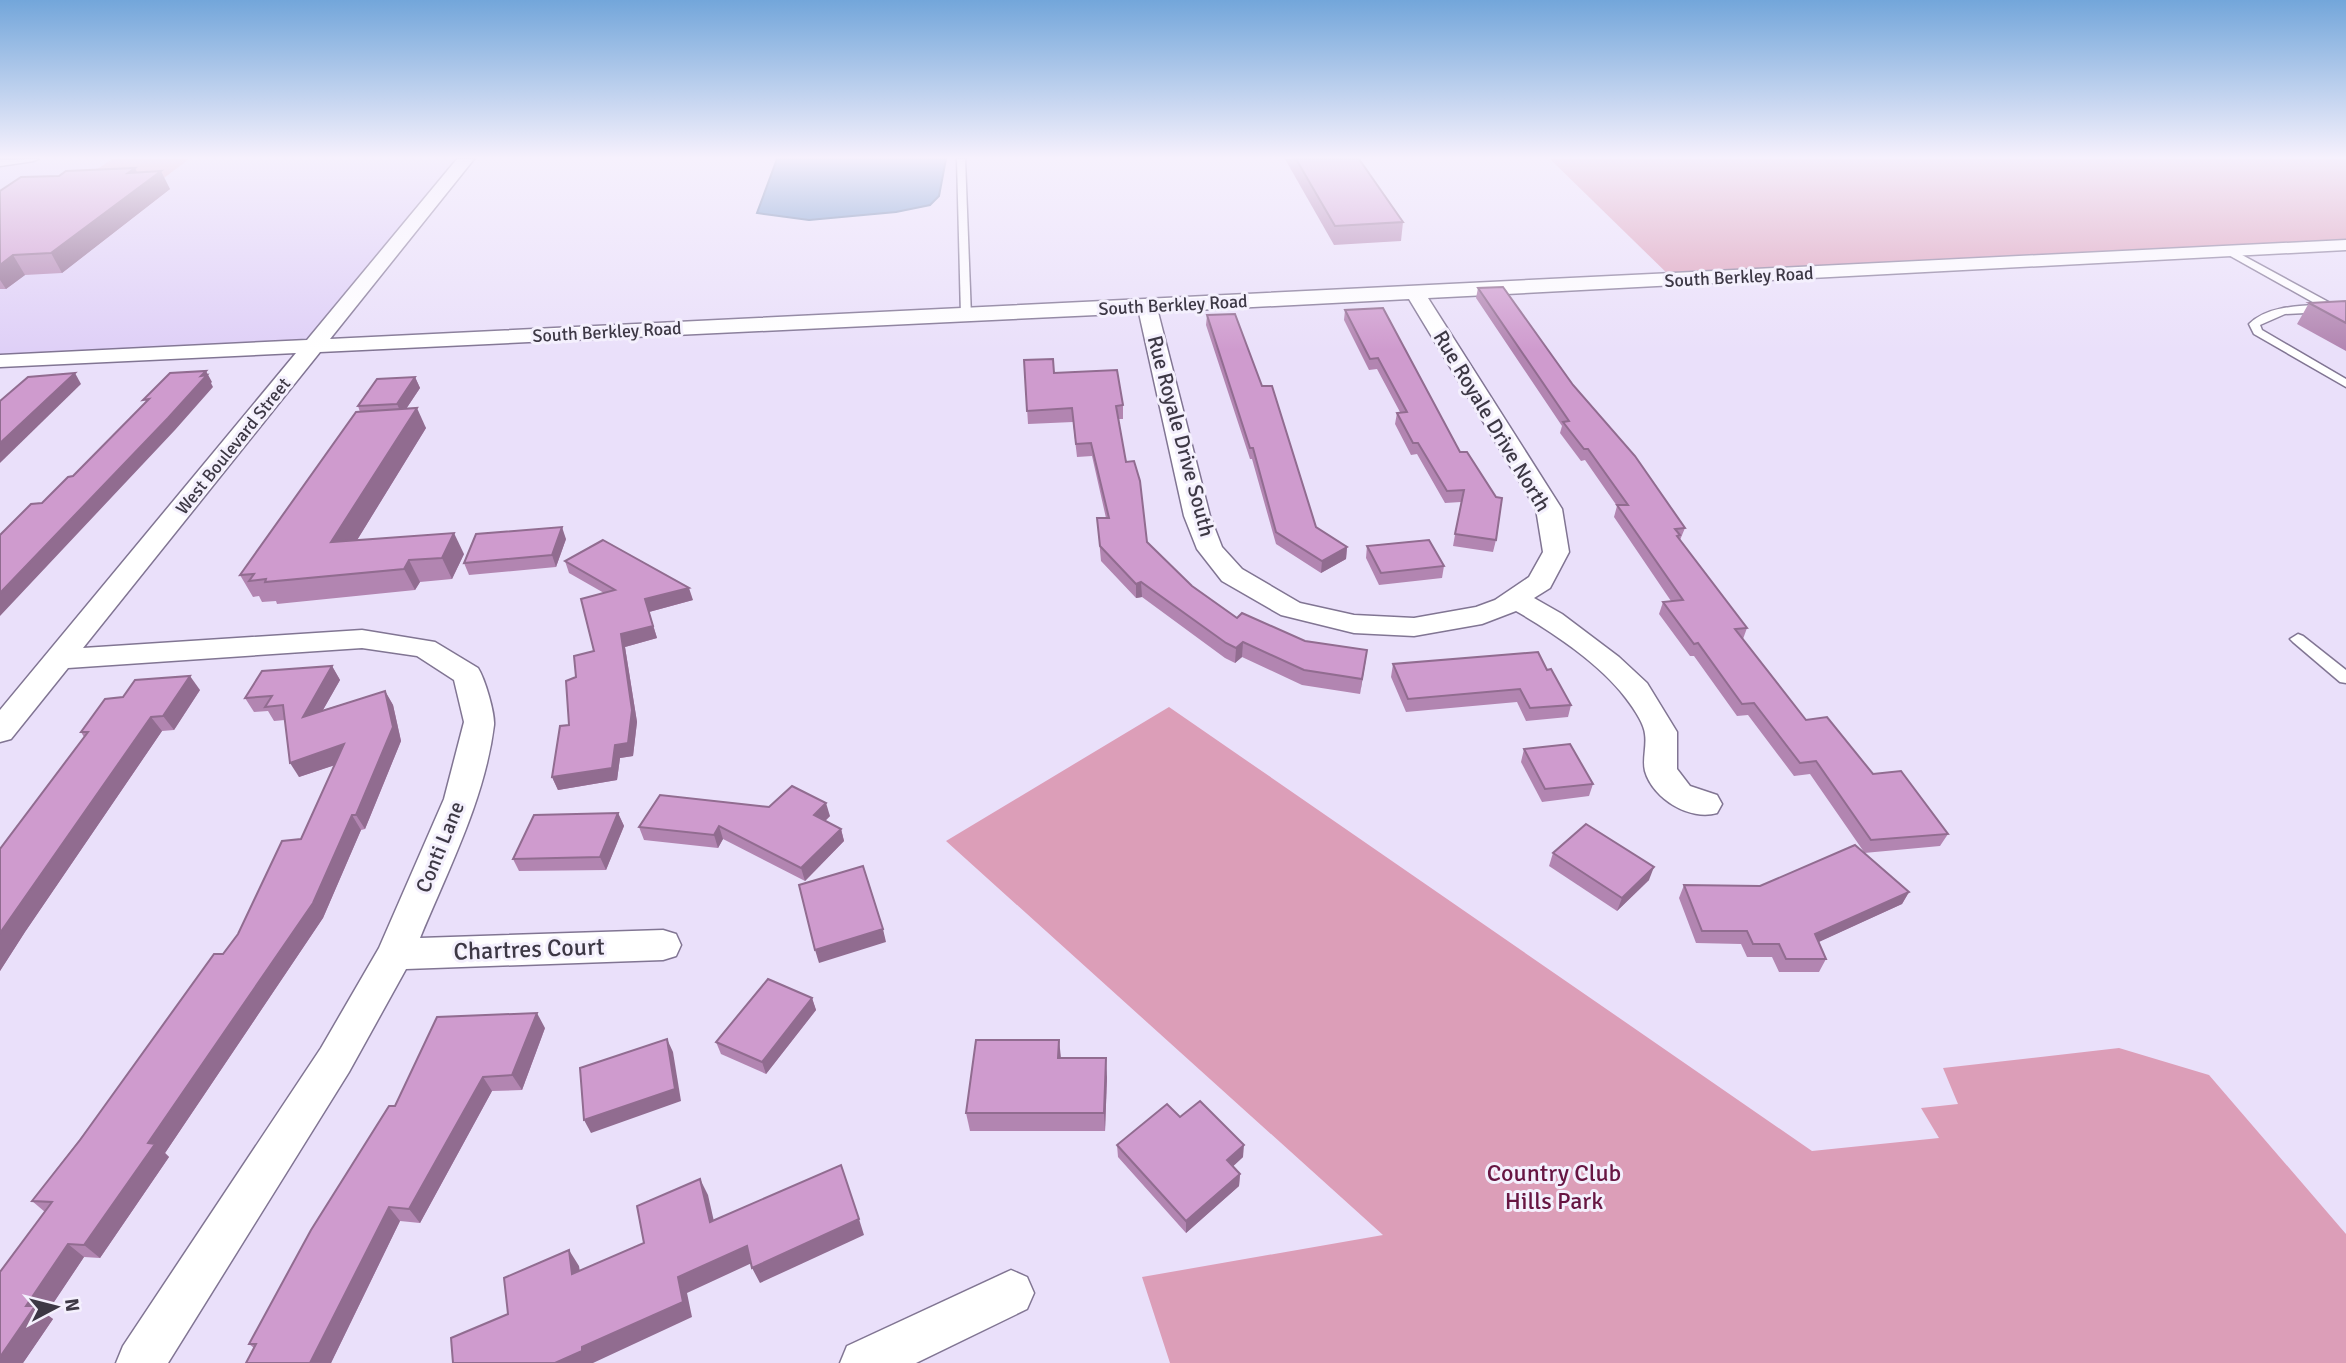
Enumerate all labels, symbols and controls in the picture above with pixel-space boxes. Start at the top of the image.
street label: South Berkley Road [1664,262,1814,292]
street label: South Berkley Road [1098,290,1248,320]
street label: South Berkley Road [532,317,682,347]
street label: Rue Royale Drive North [1428,326,1556,516]
street label: Rue Royale Drive South [1142,332,1220,540]
street label: West Boulevard Street [171,373,295,519]
street label: Conti Lane [410,798,470,896]
street label: Chartres Court [453,931,605,967]
park label: Country Club Hills Park [1487,1158,1621,1216]
north arrow [21,1272,91,1342]
text: N [59,1297,85,1313]

